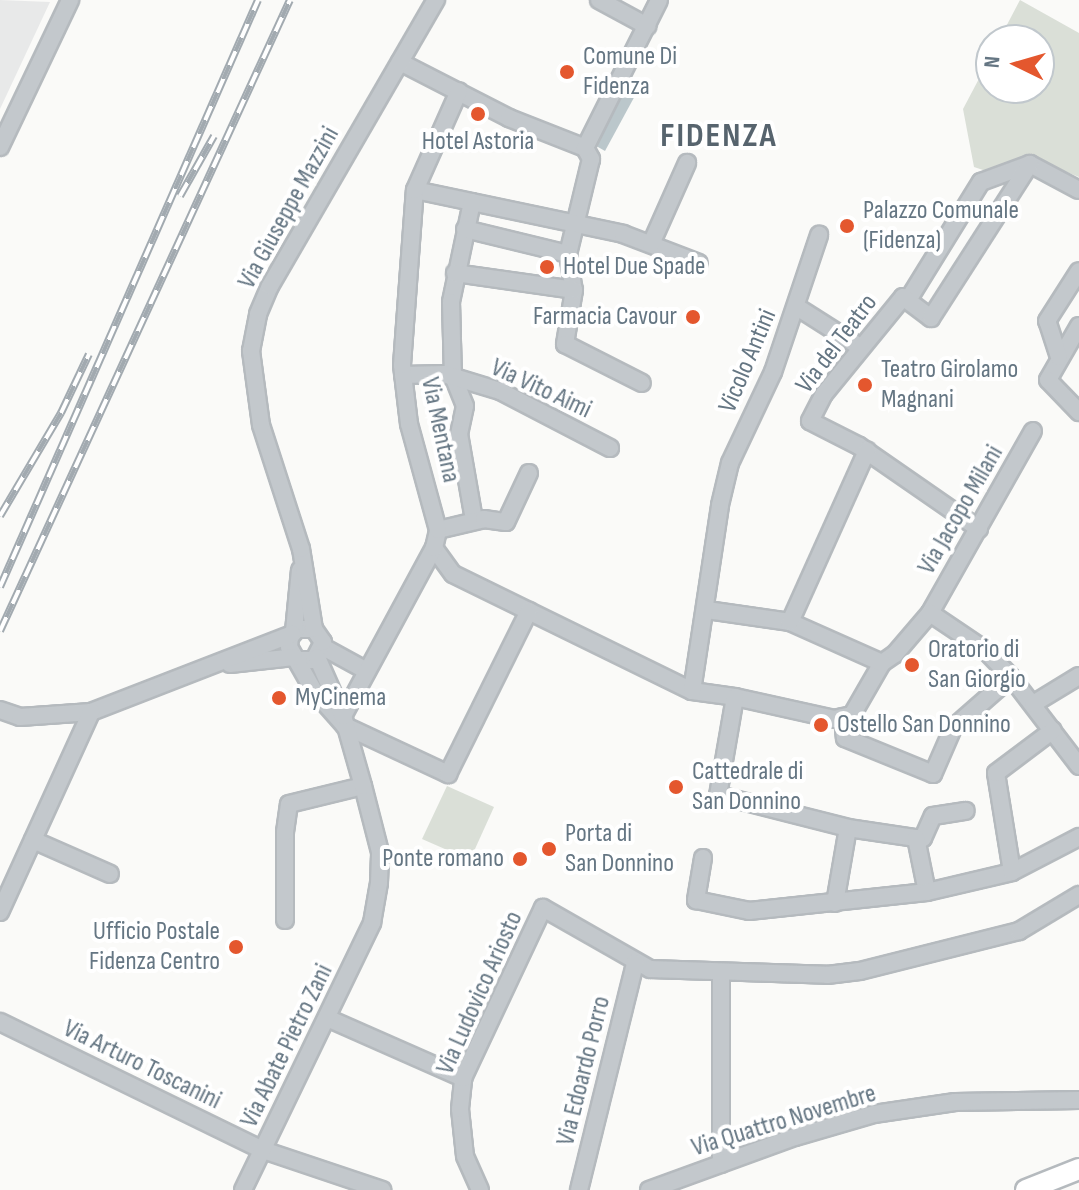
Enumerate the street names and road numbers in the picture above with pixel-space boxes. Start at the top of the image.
street label: Via Giuseppe Mazzini [232,122,346,294]
street label: Via del Teatro [790,288,884,400]
street label: Vicolo Antini [712,305,784,417]
street label: Via Vito Aimi [486,352,596,426]
street label: Via Mentana [414,375,466,485]
street label: Via Jacopo Milani [912,440,1010,580]
street label: Via Ludovico Ariosto [430,907,530,1079]
street label: Via Abate Pietro Zani [234,959,340,1133]
street label: Via Edoardo Porro [550,993,618,1149]
street label: Via Arturo Toscanini [58,1013,226,1117]
street label: Via Quattro Novembre [688,1078,880,1164]

